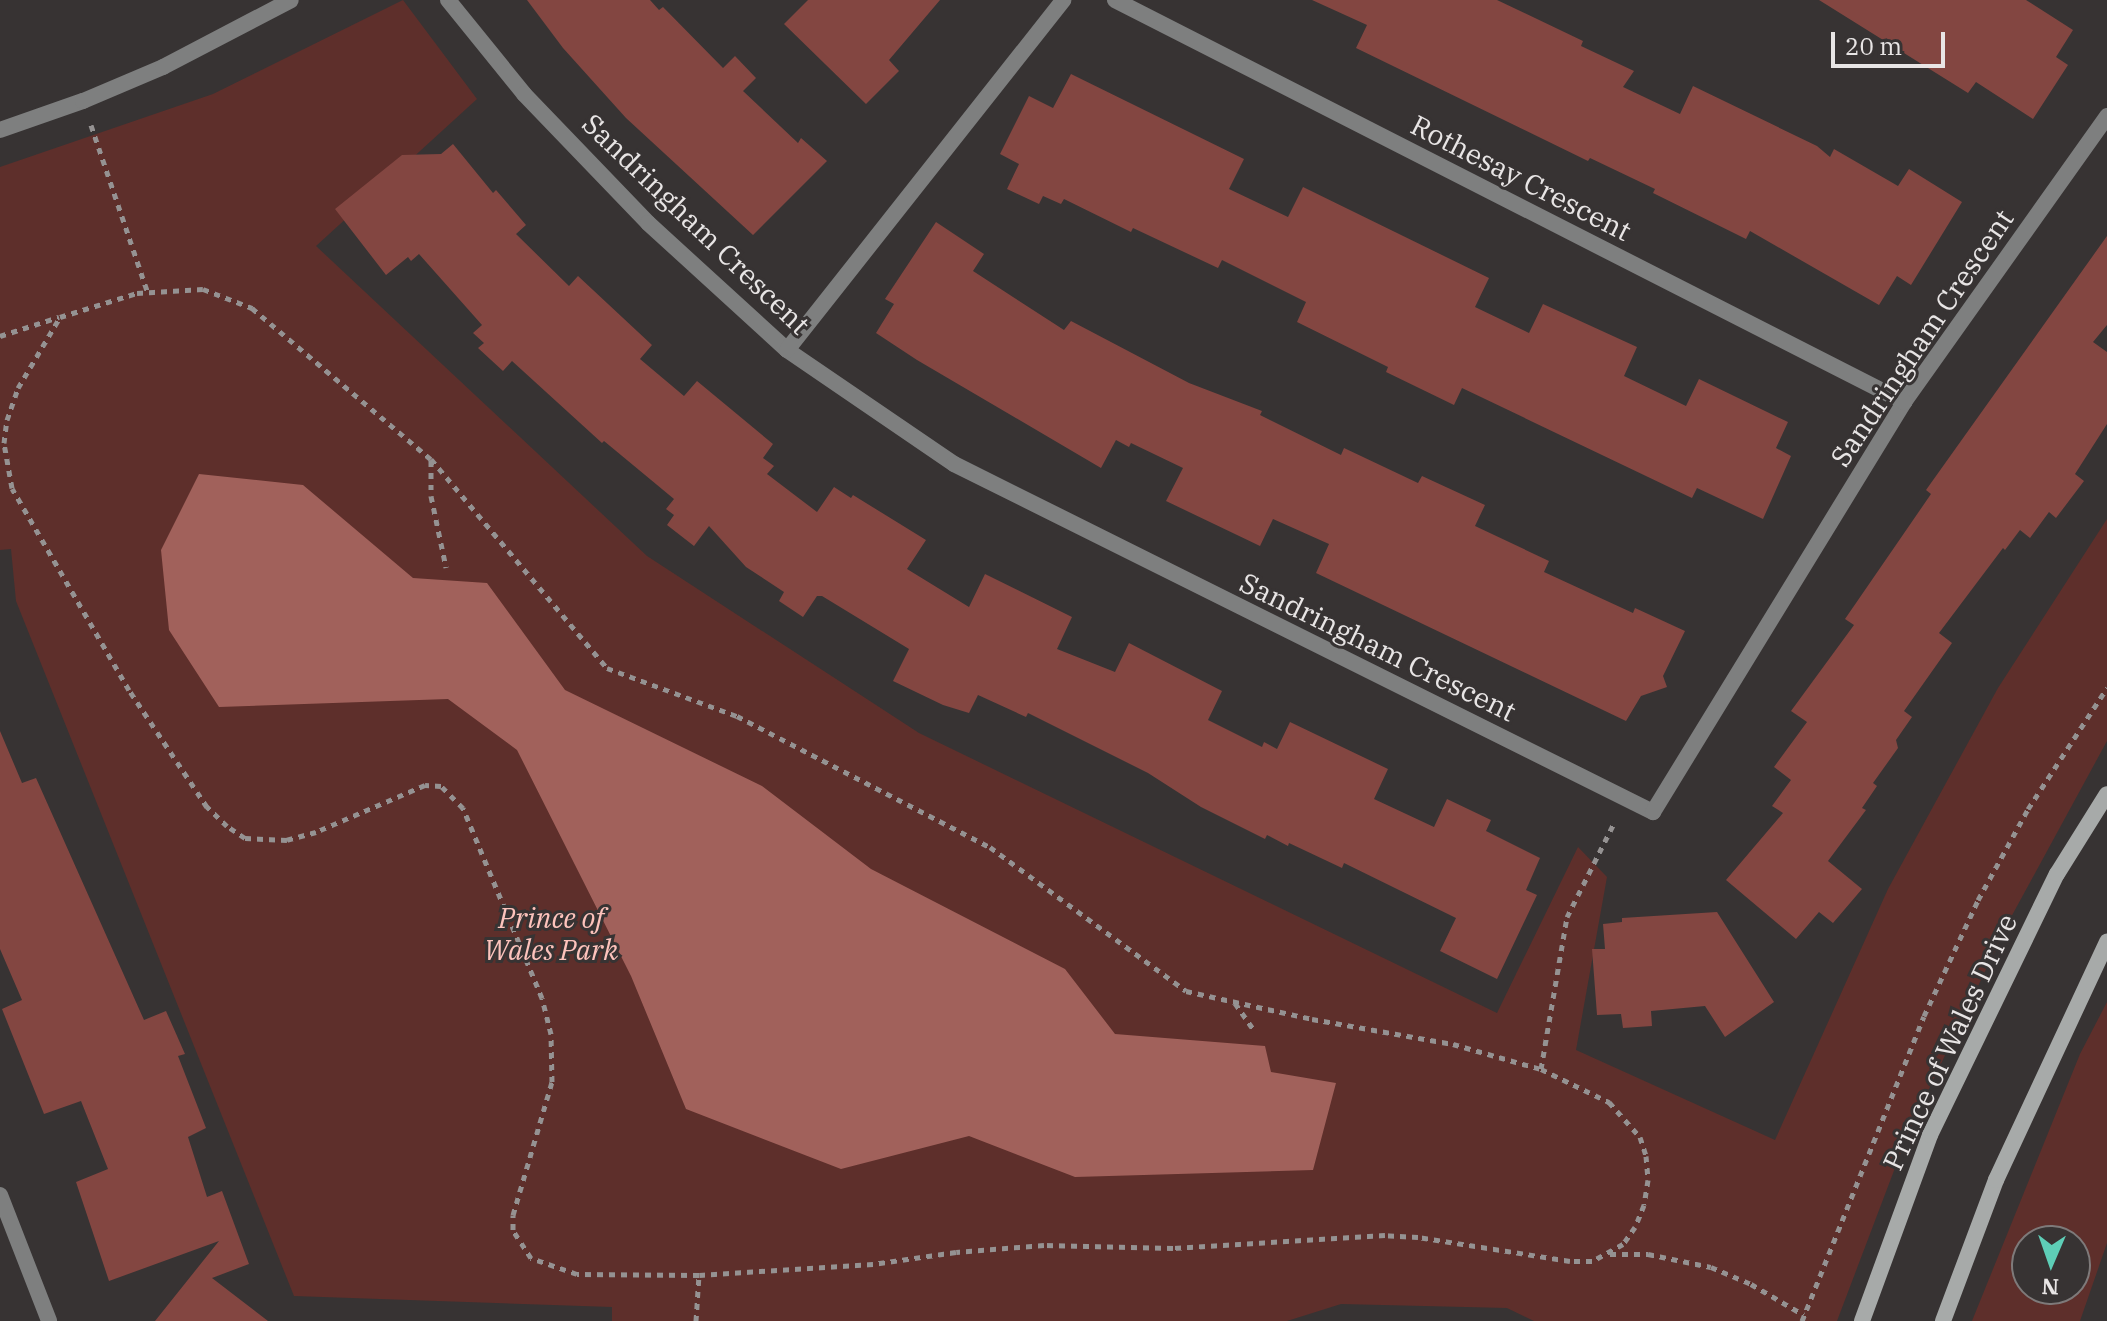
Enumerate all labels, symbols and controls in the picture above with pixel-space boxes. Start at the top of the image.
scale bar [1835,16,1949,66]
text: 20 m [1845,30,1902,62]
street label: Sandringham Crescent [575,107,817,341]
street label: Rothesay Crescent [1405,108,1637,248]
street label: Sandringham Crescent [1823,203,2021,473]
street label: Sandringham Crescent [1235,566,1521,728]
park label: Prince of Wales Park [484,901,618,967]
street label: Prince of Wales Drive [1876,909,2024,1175]
north arrow [2011,1225,2091,1305]
text: N [2041,1273,2059,1302]

